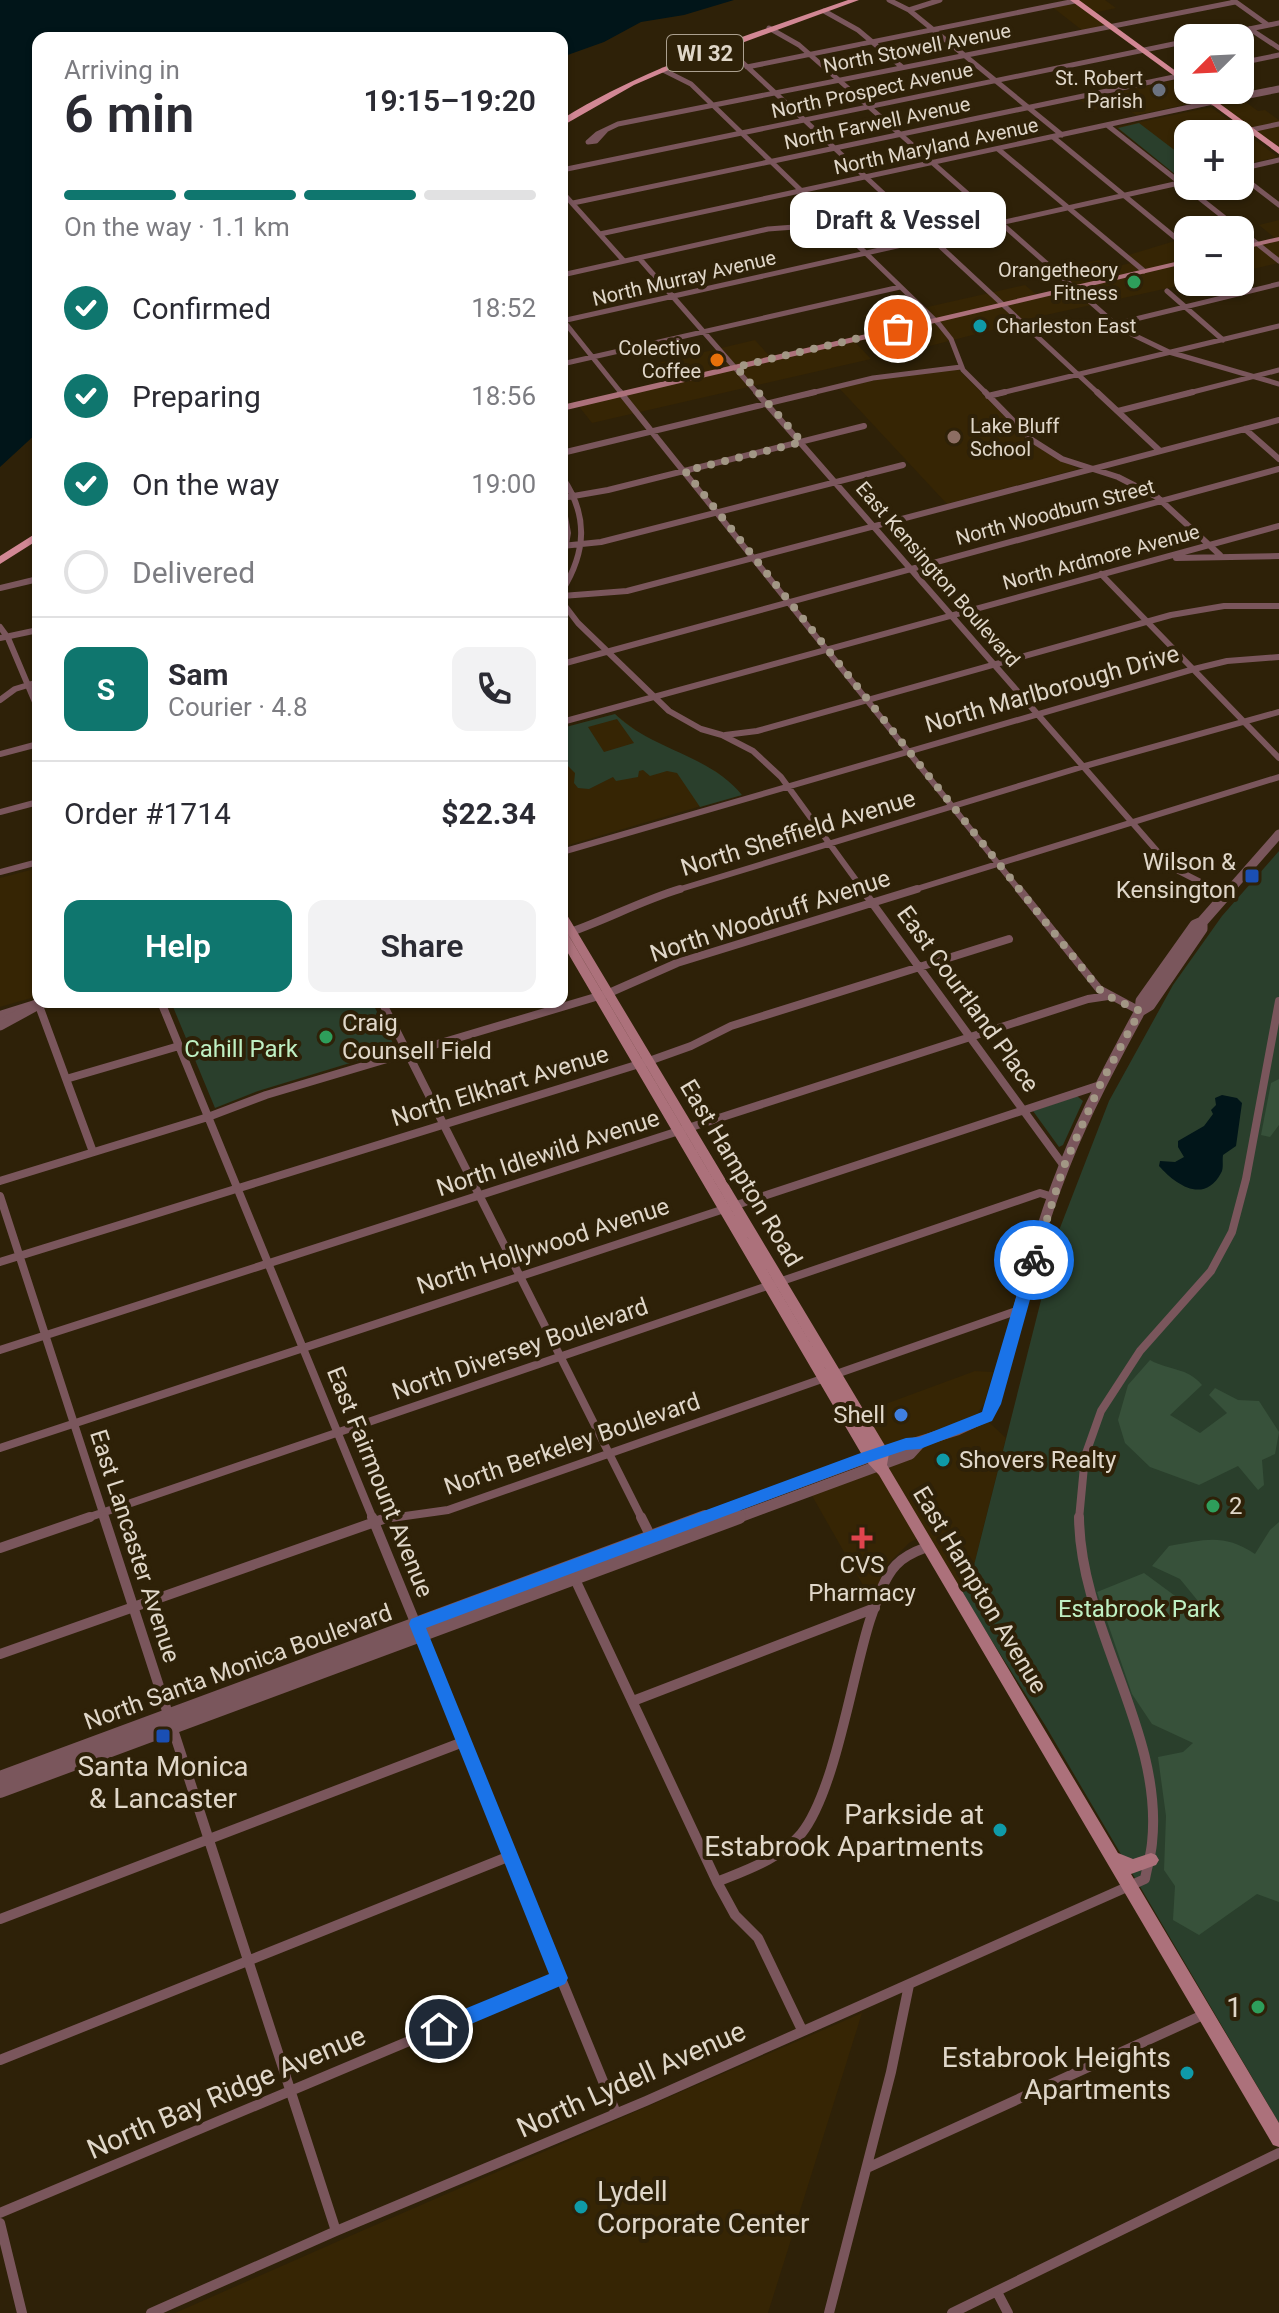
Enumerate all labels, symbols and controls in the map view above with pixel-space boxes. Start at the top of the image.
street label: North Stowell Avenue [821,18,1013,78]
north arrow [1174,24,1254,104]
map controls [1174,24,1254,296]
road number: WI 32 [667,35,743,71]
text: Arriving in [64,55,180,85]
street label: North Prospect Avenue [769,57,975,123]
place label: St. Robert Parish [1055,66,1143,113]
marker: St. Robert Parish [1150,81,1168,99]
text: 19:15–19:20 [363,83,536,118]
text: 6 min [64,84,194,145]
street label: North Farwell Avenue [782,92,972,154]
street label: North Maryland Avenue [831,113,1041,179]
button: + [1174,120,1254,200]
callout: Draft & Vessel [790,193,1006,249]
text: Draft & Vessel [815,205,981,235]
text: On the way · 1.1 km [64,212,290,242]
button: − [1174,216,1254,296]
street label: North Murray Avenue [590,245,778,311]
place label: Orangetheory Fitness [998,258,1119,305]
marker: Orangetheory Fitness [1125,273,1143,291]
icon: check [64,286,108,330]
text: Confirmed [132,291,271,326]
text: 18:52 [471,293,536,323]
pin [864,295,932,363]
icon: bag [876,307,920,351]
place label: Charleston East [996,314,1136,338]
marker: Charleston East [971,317,989,335]
place label: Colectivo Coffee [618,336,701,383]
marker: Colectivo Coffee [708,351,726,369]
icon: check [64,374,108,418]
text: Preparing [132,379,261,414]
text: 18:56 [471,381,536,411]
place label: Lake Bluff School [970,414,1059,461]
marker: Lake Bluff School [945,428,963,446]
icon: check [64,462,108,506]
text: On the way [132,467,279,502]
text: 19:00 [471,469,536,499]
street label: North Woodburn Street [953,474,1157,550]
street label: East Kensington Boulevard [851,476,1025,672]
street label: North Ardmore Avenue [1000,519,1202,595]
text: Delivered [132,555,255,590]
street label: North Marlborough Drive [922,639,1182,739]
button: phone [452,647,536,731]
text: Sam [168,657,229,692]
text: S [97,672,115,707]
text: Courier · 4.8 [168,692,308,722]
street label: North Sheffield Avenue [677,784,919,882]
text: Order #1714 [64,796,231,831]
text: $22.34 [441,796,536,831]
place label: Wilson & Kensington [1116,848,1236,904]
street label: North Woodruff Avenue [646,864,894,968]
marker: Wilson & Kensington [1243,867,1261,885]
button: Help [64,900,292,992]
button: Share [308,900,536,992]
street label: East Courtland Place [891,901,1045,1097]
place label: Craig Counsell Field [342,1009,492,1065]
marker: Craig Counsell Field [317,1028,335,1046]
park label: Cahill Park [184,1035,299,1063]
street label: North Elkhart Avenue [388,1040,612,1132]
street label: East Hampton Road [674,1074,808,1272]
street label: North Idlewild Avenue [433,1104,663,1202]
street label: North Hollywood Avenue [413,1192,673,1300]
courier [994,1220,1074,1300]
icon: bike [1012,1238,1056,1282]
street label: North Diversey Boulevard [388,1292,652,1406]
street label: East Fairmount Avenue [321,1363,439,1601]
street label: North Berkeley Boulevard [440,1387,704,1501]
place label: Shell [833,1401,885,1429]
marker: Shell [892,1406,910,1424]
street label: East Lancaster Avenue [84,1426,186,1666]
place label: Shovers Realty [959,1446,1117,1474]
marker: Shovers Realty [934,1451,952,1469]
street label: East Hampton Avenue [907,1481,1053,1699]
place label: 2 [1229,1492,1243,1520]
marker: 2 [1204,1497,1222,1515]
marker: CVS Pharmacy [853,1529,871,1547]
place label: CVS Pharmacy [808,1551,916,1607]
park label: Estabrook Park [1058,1595,1221,1623]
street label: North Santa Monica Boulevard [80,1598,396,1736]
marker: Santa Monica & Lancaster [154,1727,172,1745]
place label: Santa Monica & Lancaster [77,1750,249,1815]
place label: Parkside at Estabrook Apartments [704,1798,984,1863]
marker: Parkside at Estabrook Apartments [991,1821,1009,1839]
place label: 1 [1226,1991,1242,2024]
pin [405,1995,473,2063]
marker: 1 [1249,1998,1267,2016]
icon: home [417,2007,461,2051]
street label: North Lydell Avenue [512,2014,751,2145]
street label: North Bay Ridge Avenue [82,2019,370,2166]
place label: Estabrook Heights Apartments [942,2041,1171,2106]
marker: Estabrook Heights Apartments [1178,2064,1196,2082]
place label: Lydell Corporate Center [597,2175,810,2240]
marker: Lydell Corporate Center [572,2198,590,2216]

